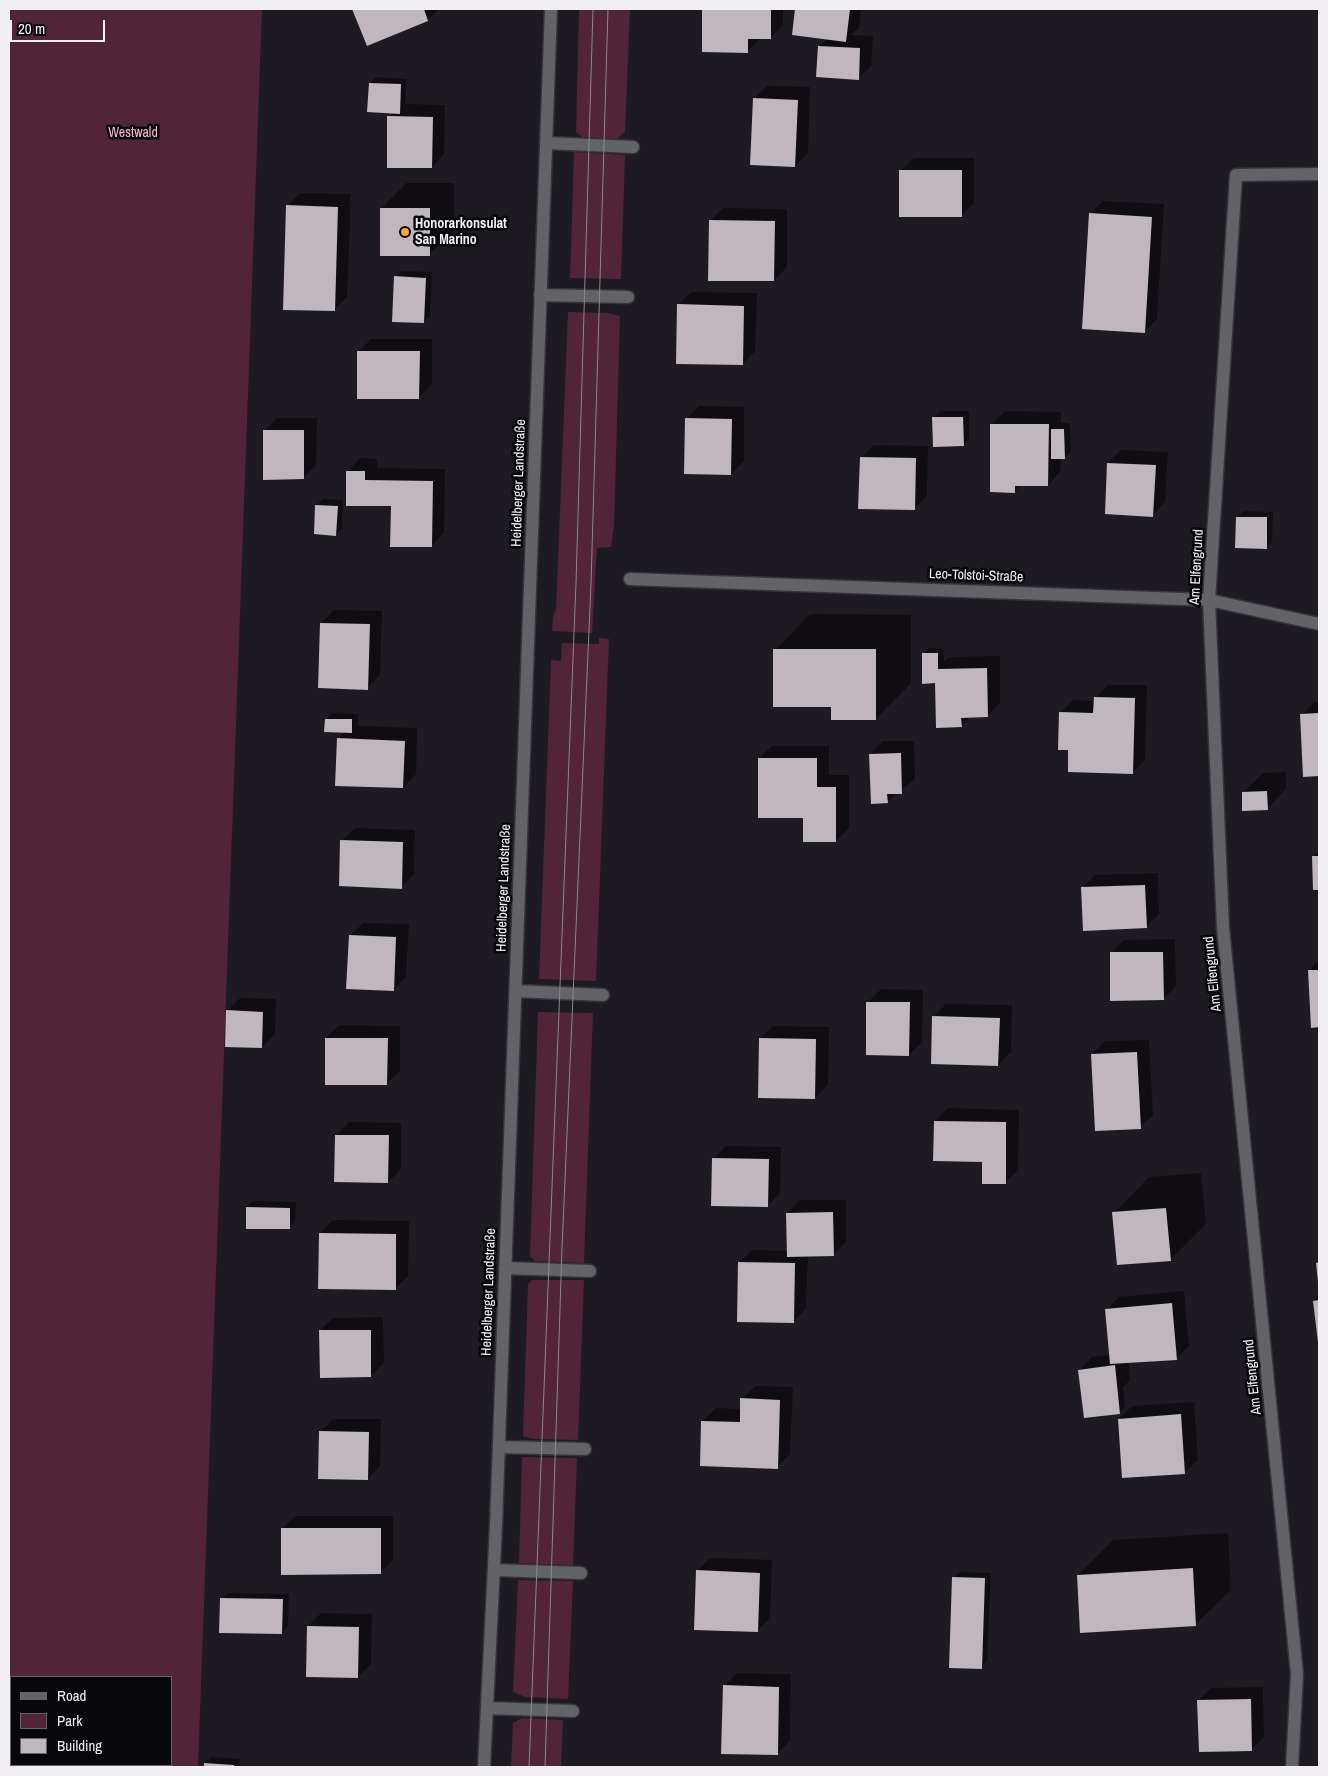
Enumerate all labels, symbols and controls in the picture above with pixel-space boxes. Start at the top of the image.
scale bar [12,10,108,42]
text: 20 m [18,18,45,39]
park label: Westwald [108,125,158,141]
place label: Honorarkonsulat San Marino [415,216,507,248]
marker: Honorarkonsulat San Marino [399,226,411,238]
street label: Heidelberger Landstraße [508,419,530,547]
street label: Am Elfengrund [1187,529,1207,605]
street label: Leo-Tolstoi-Straße [929,566,1023,586]
street label: Heidelberger Landstraße [493,824,515,952]
street label: Am Elfengrund [1201,935,1225,1013]
street label: Heidelberger Landstraße [478,1228,500,1356]
street label: Am Elfengrund [1241,1338,1265,1416]
legend [10,1676,172,1766]
text: Road [57,1685,86,1706]
text: Park [57,1710,82,1731]
text: Building [57,1735,102,1756]

